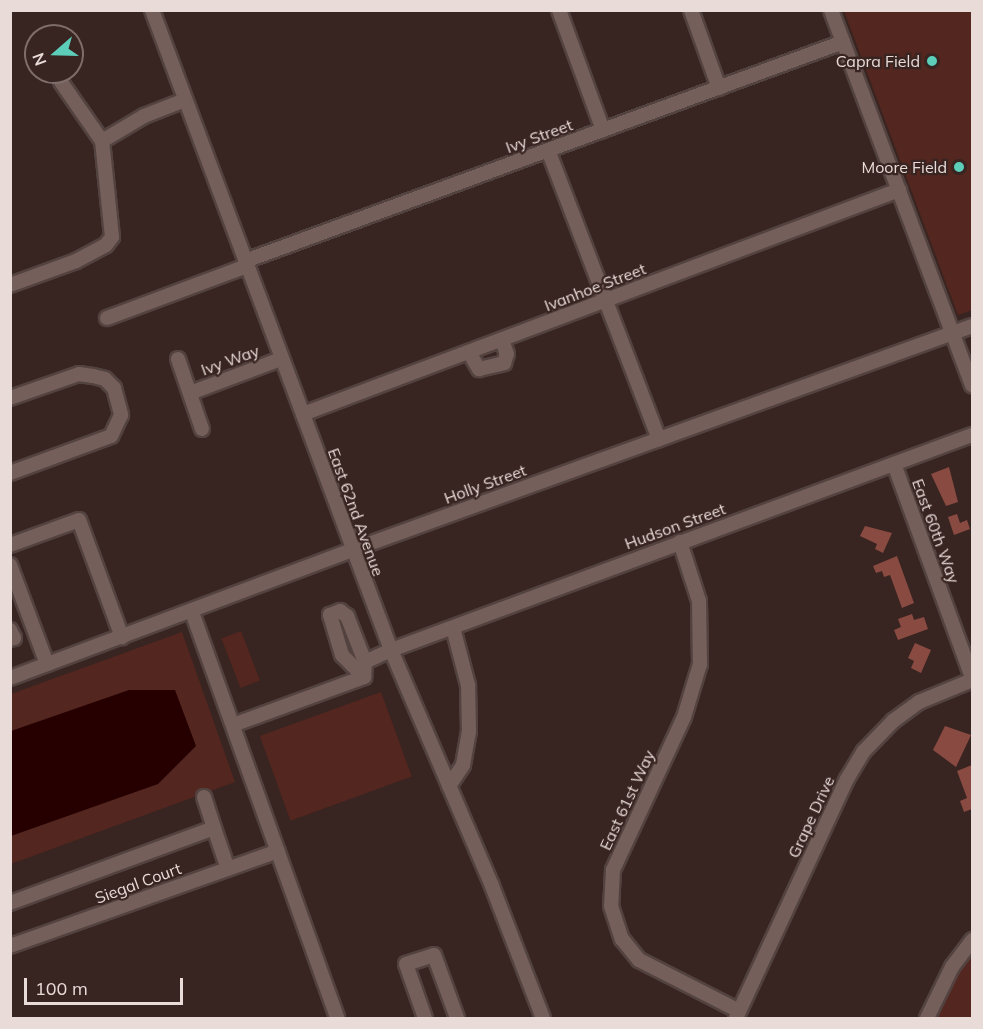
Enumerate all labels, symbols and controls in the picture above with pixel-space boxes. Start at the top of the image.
north arrow [24,24,84,84]
text: N [27,50,50,69]
place label: Capra Field [836,51,920,71]
marker: Capra Field [925,54,939,68]
street label: Ivy Street [503,115,575,157]
place label: Moore Field [862,157,947,177]
marker: Moore Field [952,160,966,174]
street label: Ivanhoe Street [542,259,648,315]
street label: Ivy Way [198,341,262,379]
street label: East 62nd Avenue [324,445,388,579]
street label: Holly Street [441,460,529,508]
street label: East 60th Way [908,476,964,586]
street label: Hudson Street [622,499,728,553]
street label: East 61st Way [595,747,659,853]
street label: Grape Drive [784,773,838,861]
street label: Siegal Court [92,859,184,907]
scale bar [27,966,186,1004]
text: 100 m [35,977,88,1000]

